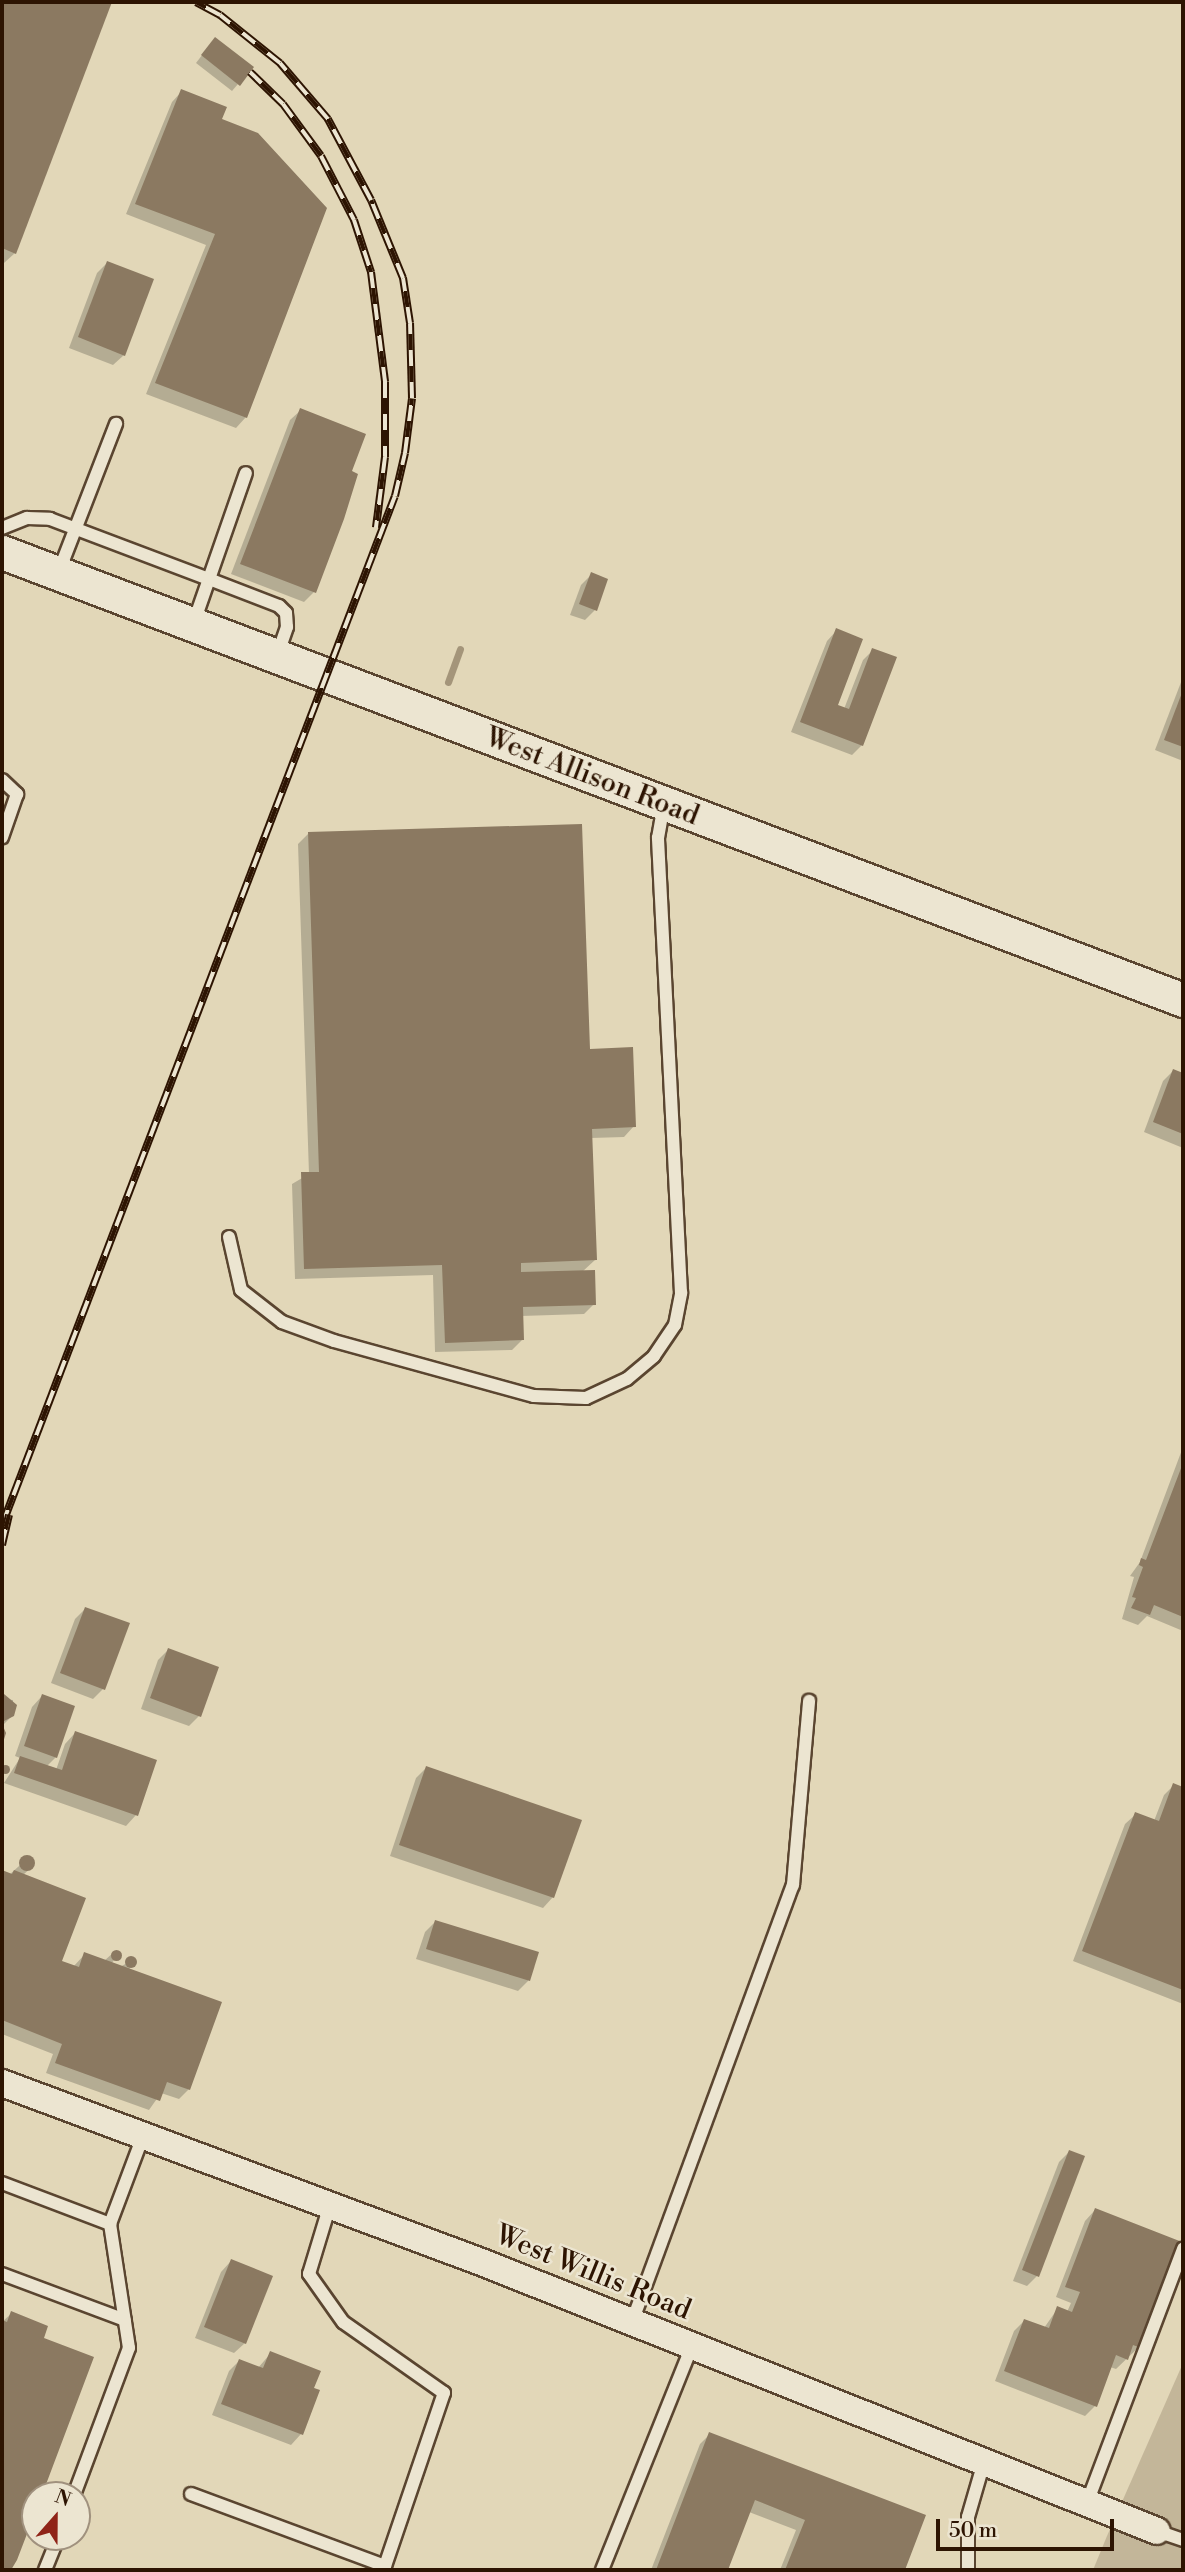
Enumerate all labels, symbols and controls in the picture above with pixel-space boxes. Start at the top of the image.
street label: West Allison Road [480,721,704,833]
street label: West Willis Road [490,2218,696,2328]
north arrow [21,2481,91,2551]
text: N [51,2484,74,2512]
scale bar [940,2506,1118,2550]
text: 50 m [949,2518,997,2544]

